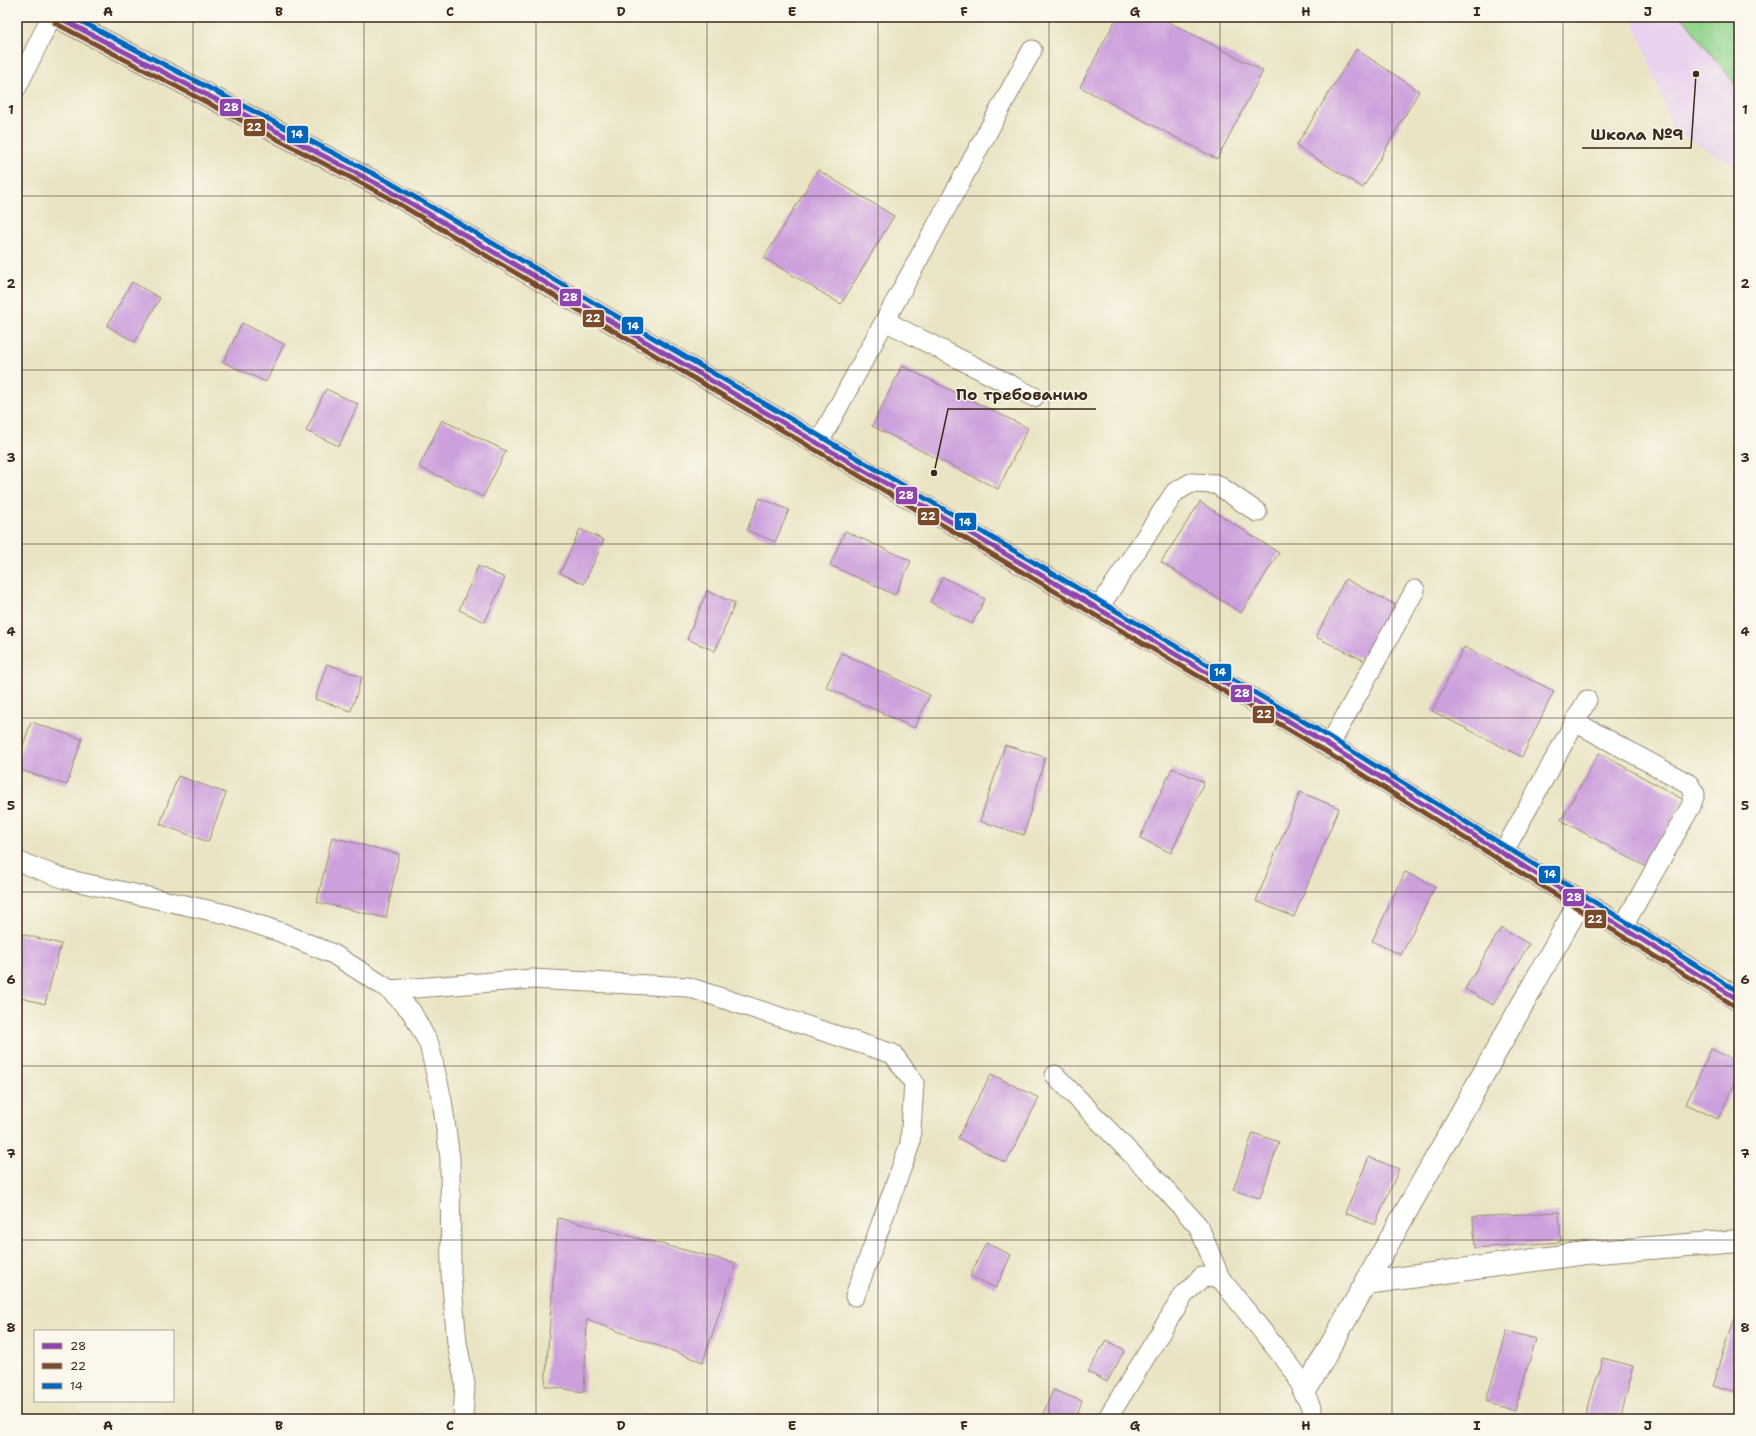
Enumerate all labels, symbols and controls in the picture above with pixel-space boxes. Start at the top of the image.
text: A [103,3,113,20]
text: B [275,3,283,20]
text: C [446,3,454,20]
text: D [616,3,626,20]
text: E [788,3,797,20]
text: F [960,3,968,20]
text: G [1130,3,1141,20]
text: H [1301,3,1311,20]
text: I [1473,3,1481,20]
text: J [1644,3,1652,20]
line badge: 28 [219,98,242,117]
text: 28 [223,100,239,115]
text: 1 [8,101,14,118]
text: 1 [1742,101,1748,118]
line badge: 22 [243,118,266,137]
text: 22 [246,120,262,135]
callout: Школа №9 [1582,120,1691,148]
text: Школа №9 [1590,124,1684,145]
line badge: 14 [286,125,309,144]
text: 14 [291,127,304,142]
text: 2 [6,275,16,292]
text: 2 [1740,275,1750,292]
line badge: 28 [559,288,582,307]
text: 28 [562,290,578,305]
line badge: 22 [582,309,605,328]
text: 22 [585,311,601,326]
line badge: 14 [621,316,644,335]
text: 14 [627,319,640,334]
callout: По требованию [948,381,1096,409]
text: По требованию [956,384,1088,405]
text: 3 [6,449,16,466]
text: 3 [1740,449,1750,466]
line badge: 28 [895,486,918,505]
text: 28 [898,488,914,503]
line badge: 22 [917,507,940,526]
text: 22 [920,509,936,524]
line badge: 14 [954,512,977,531]
text: 14 [959,515,972,530]
text: 4 [6,623,16,640]
text: 4 [1740,623,1750,640]
line badge: 14 [1209,663,1232,682]
text: 14 [1214,665,1227,680]
line badge: 28 [1230,684,1253,703]
text: 28 [1234,686,1250,701]
line badge: 22 [1252,705,1275,724]
text: 22 [1256,707,1272,722]
text: 5 [7,797,15,814]
text: 5 [1741,797,1749,814]
line badge: 14 [1538,865,1561,884]
text: 14 [1544,867,1557,882]
line badge: 28 [1562,888,1585,907]
text: 28 [1566,890,1582,905]
line badge: 22 [1584,909,1607,929]
text: 22 [1587,912,1603,927]
text: 6 [6,971,16,988]
text: 6 [1740,971,1750,988]
text: 7 [6,1145,16,1162]
text: 7 [1740,1145,1750,1162]
text: 8 [6,1319,16,1336]
text: 8 [1740,1319,1750,1336]
legend [34,1330,174,1402]
text: 28 [70,1338,86,1354]
text: 22 [70,1358,86,1374]
text: 14 [70,1378,83,1394]
text: A [103,1417,113,1434]
text: B [275,1417,283,1434]
text: C [446,1417,454,1434]
text: D [616,1417,626,1434]
text: E [788,1417,797,1434]
text: F [960,1417,968,1434]
text: G [1130,1417,1141,1434]
text: H [1301,1417,1311,1434]
text: I [1473,1417,1481,1434]
text: J [1644,1417,1652,1434]

